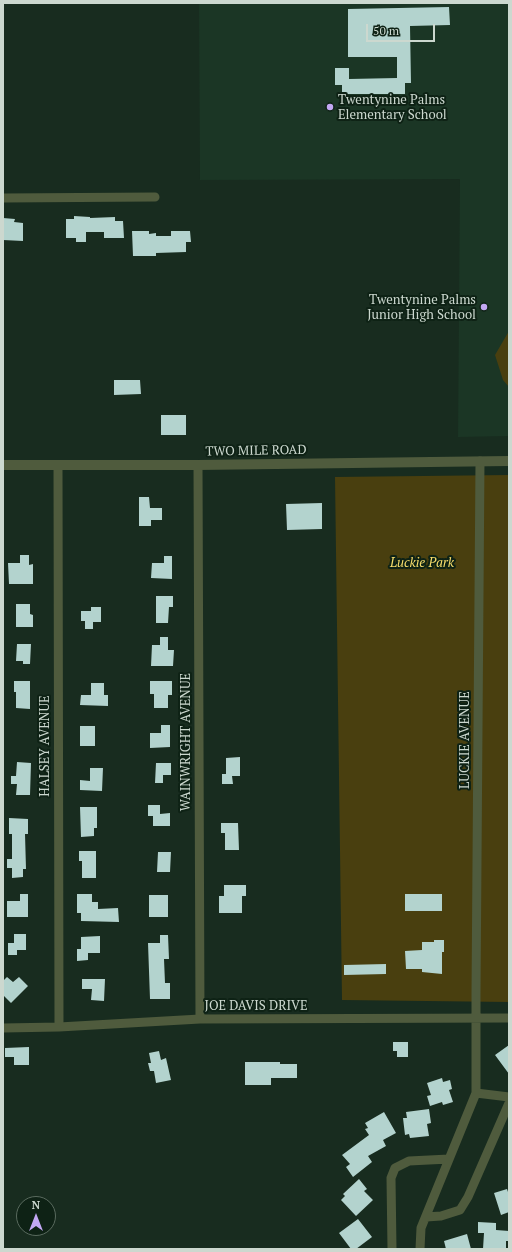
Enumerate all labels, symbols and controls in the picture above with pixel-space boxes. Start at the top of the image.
scale bar [368,16,437,42]
text: 50 m [373,23,399,38]
place label: Twentynine Palms Elementary School [338,92,447,123]
marker: Twentynine Palms Elementary School [325,102,335,112]
place label: Twentynine Palms Junior High School [367,292,476,323]
marker: Twentynine Palms Junior High School [479,302,489,312]
street label: TWO MILE ROAD [205,442,307,460]
park label: Luckie Park [390,555,454,571]
street label: WAINWRIGHT AVENUE [178,673,194,811]
street label: LUCKIE AVENUE [457,691,473,789]
street label: HALSEY AVENUE [37,695,53,797]
street label: JOE DAVIS DRIVE [205,998,307,1014]
north arrow [16,1196,56,1236]
text: N [32,1198,40,1212]

